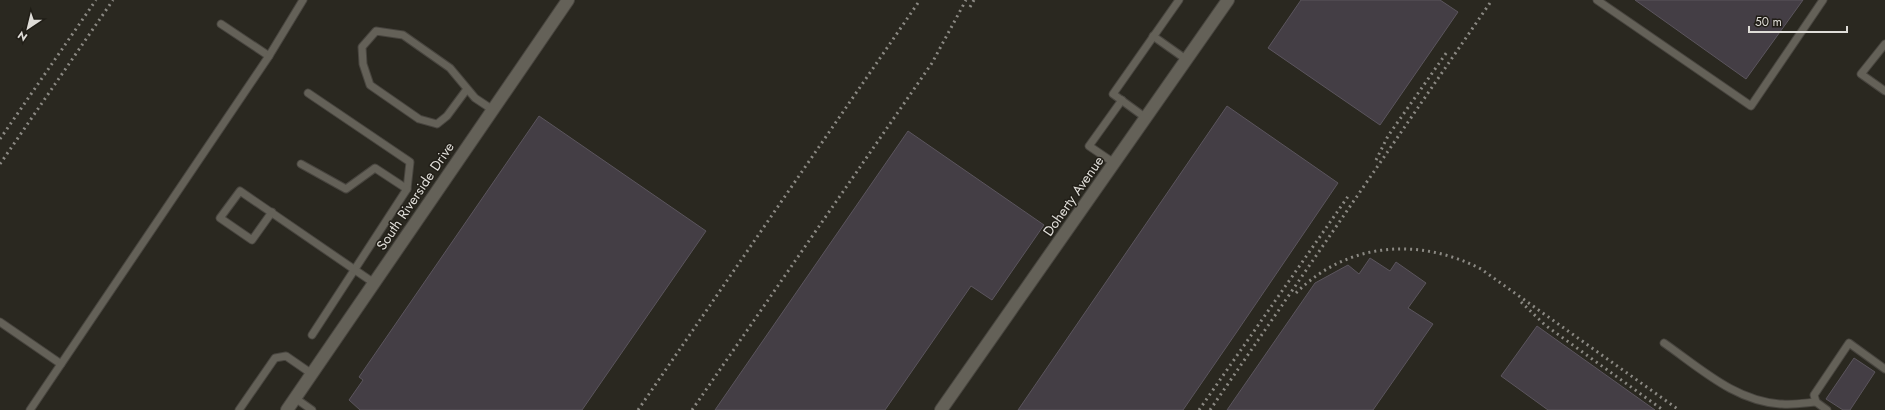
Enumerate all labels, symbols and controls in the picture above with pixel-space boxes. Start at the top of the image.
north arrow [8,8,48,48]
scale bar [1749,8,1847,34]
text: 50 m [1755,13,1782,31]
text: N [14,27,30,45]
street label: South Riverside Drive [371,138,459,254]
street label: Doherty Avenue [1038,152,1108,240]

